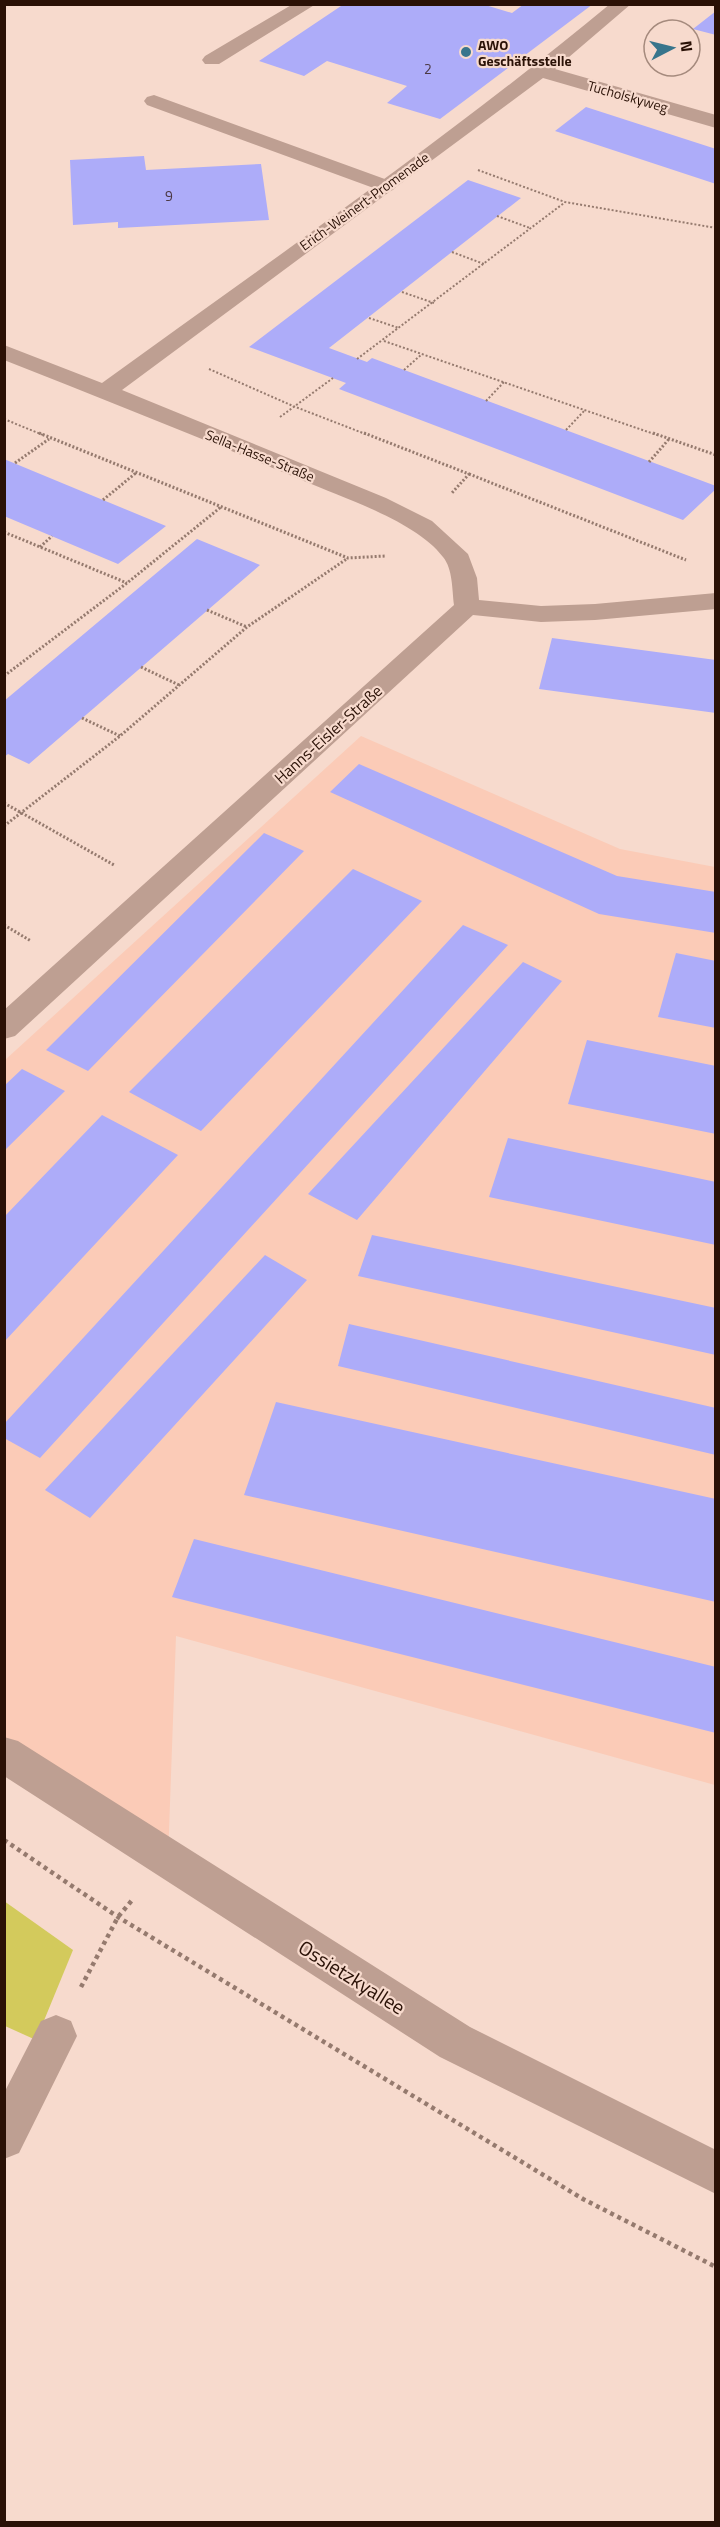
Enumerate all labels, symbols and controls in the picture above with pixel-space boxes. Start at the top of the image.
north arrow [642,18,702,78]
place label: AWO Geschäftsstelle [478,34,572,71]
text: N [674,39,699,53]
marker: AWO Geschäftsstelle [459,45,473,59]
house number: 2 [424,58,432,79]
street label: Tucholskyweg [585,75,671,117]
street label: Erich-Weinert-Promenade [295,147,433,255]
house number: 9 [165,185,173,206]
street label: Sella-Hasse-Straße [202,424,318,486]
street label: Hanns-Eisler-Straße [269,679,387,789]
street label: Ossietzkyallee [293,1932,411,2022]

